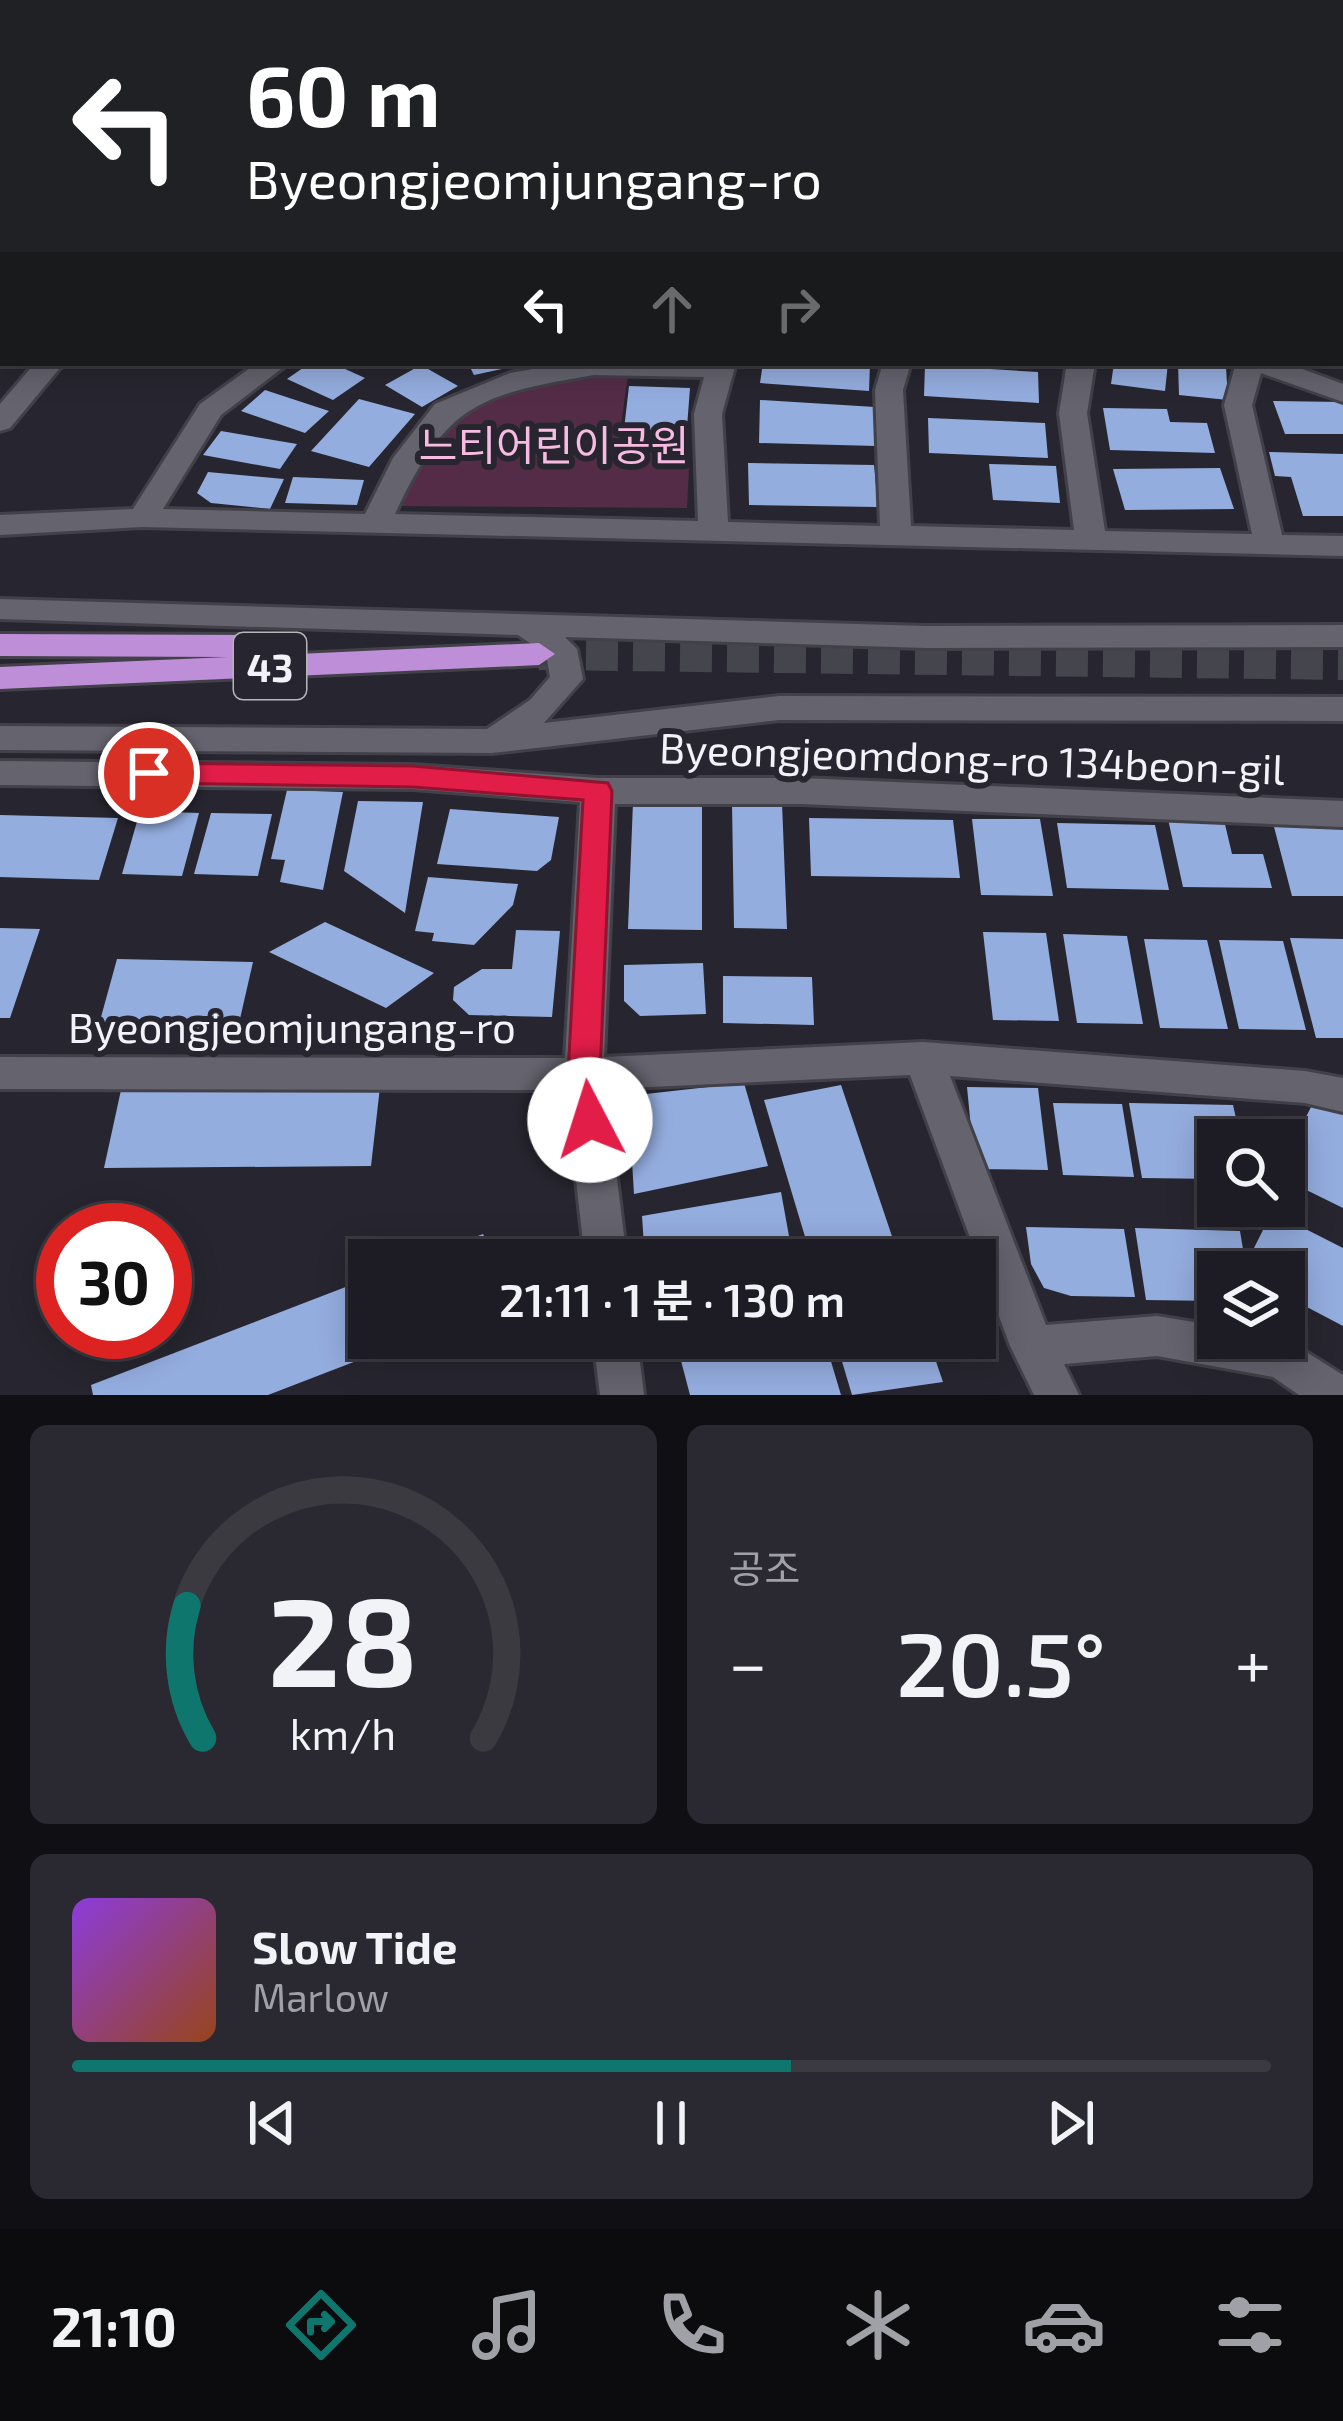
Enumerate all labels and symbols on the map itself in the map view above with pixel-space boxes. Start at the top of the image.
park label: 느티어린이공원 [419,419,689,469]
road number: 43 [234,633,306,699]
street label: Byeongjeomdong-ro 134beon-gil [658,721,1286,794]
pin [98,722,200,824]
street label: Byeongjeomjungang-ro [68,1001,516,1052]
position arrow [527,1057,653,1183]
speed limit sign: 30 [36,1203,192,1359]

